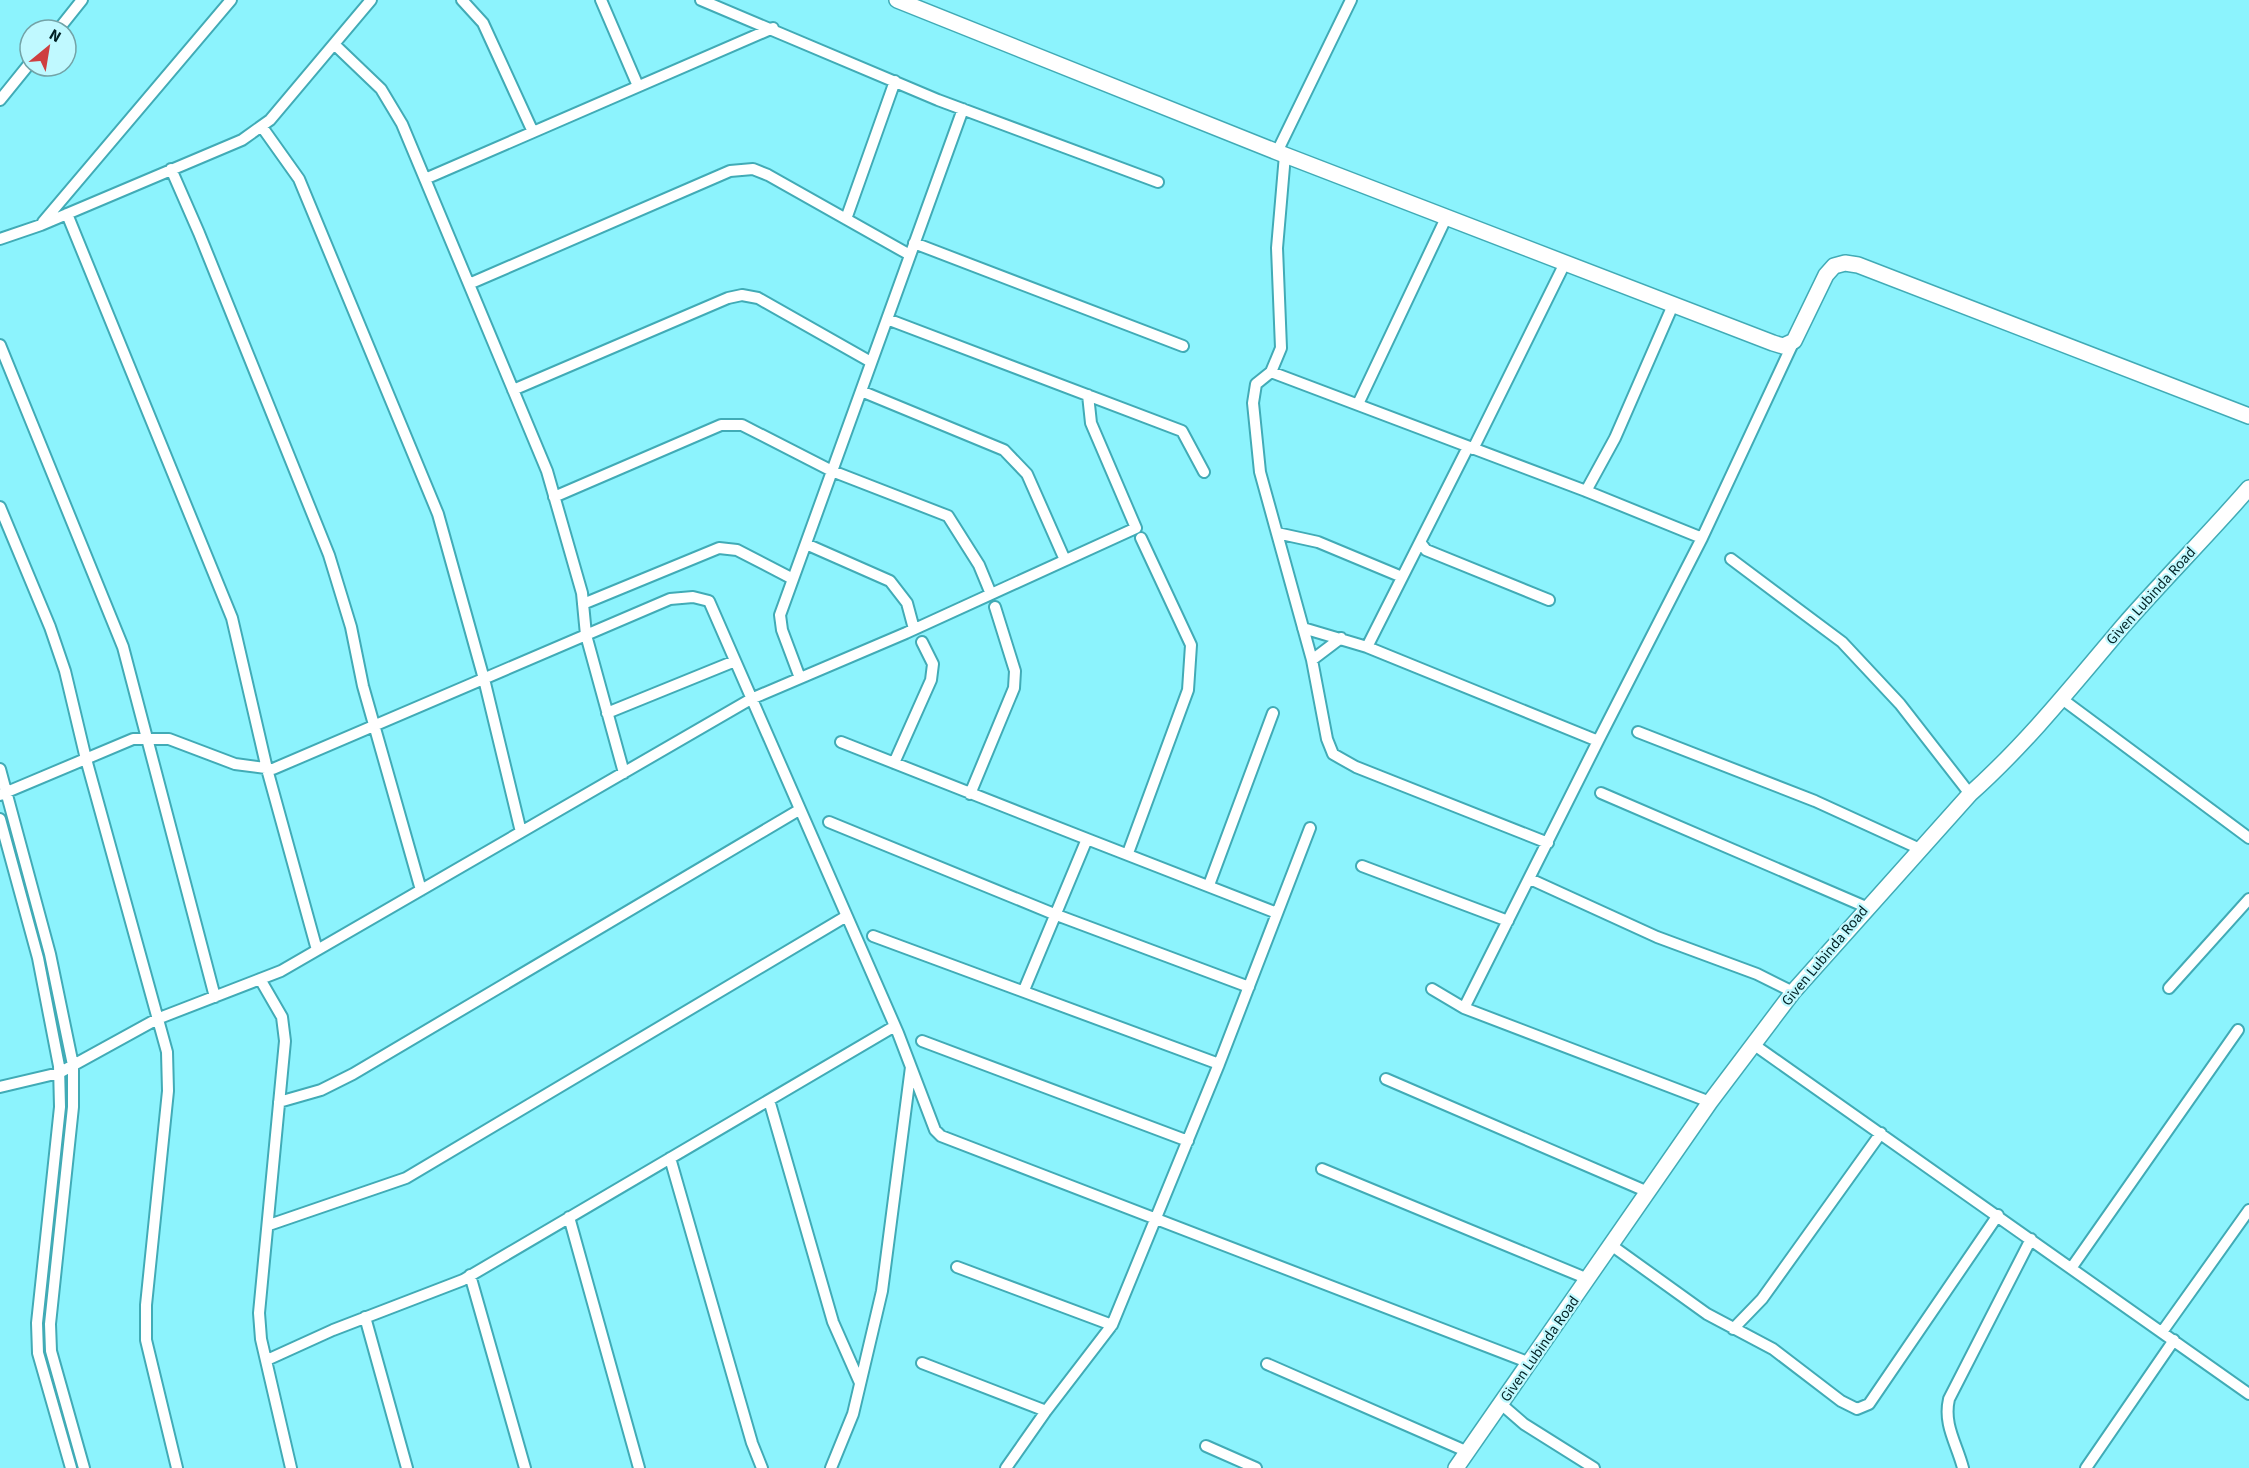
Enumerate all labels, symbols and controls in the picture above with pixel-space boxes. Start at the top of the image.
north arrow [18,18,78,78]
text: N [45,24,65,48]
street label: Given Lubinda Road [2101,542,2201,650]
street label: Given Lubinda Road [1777,901,1873,1011]
street label: Given Lubinda Road [1496,1292,1584,1406]

